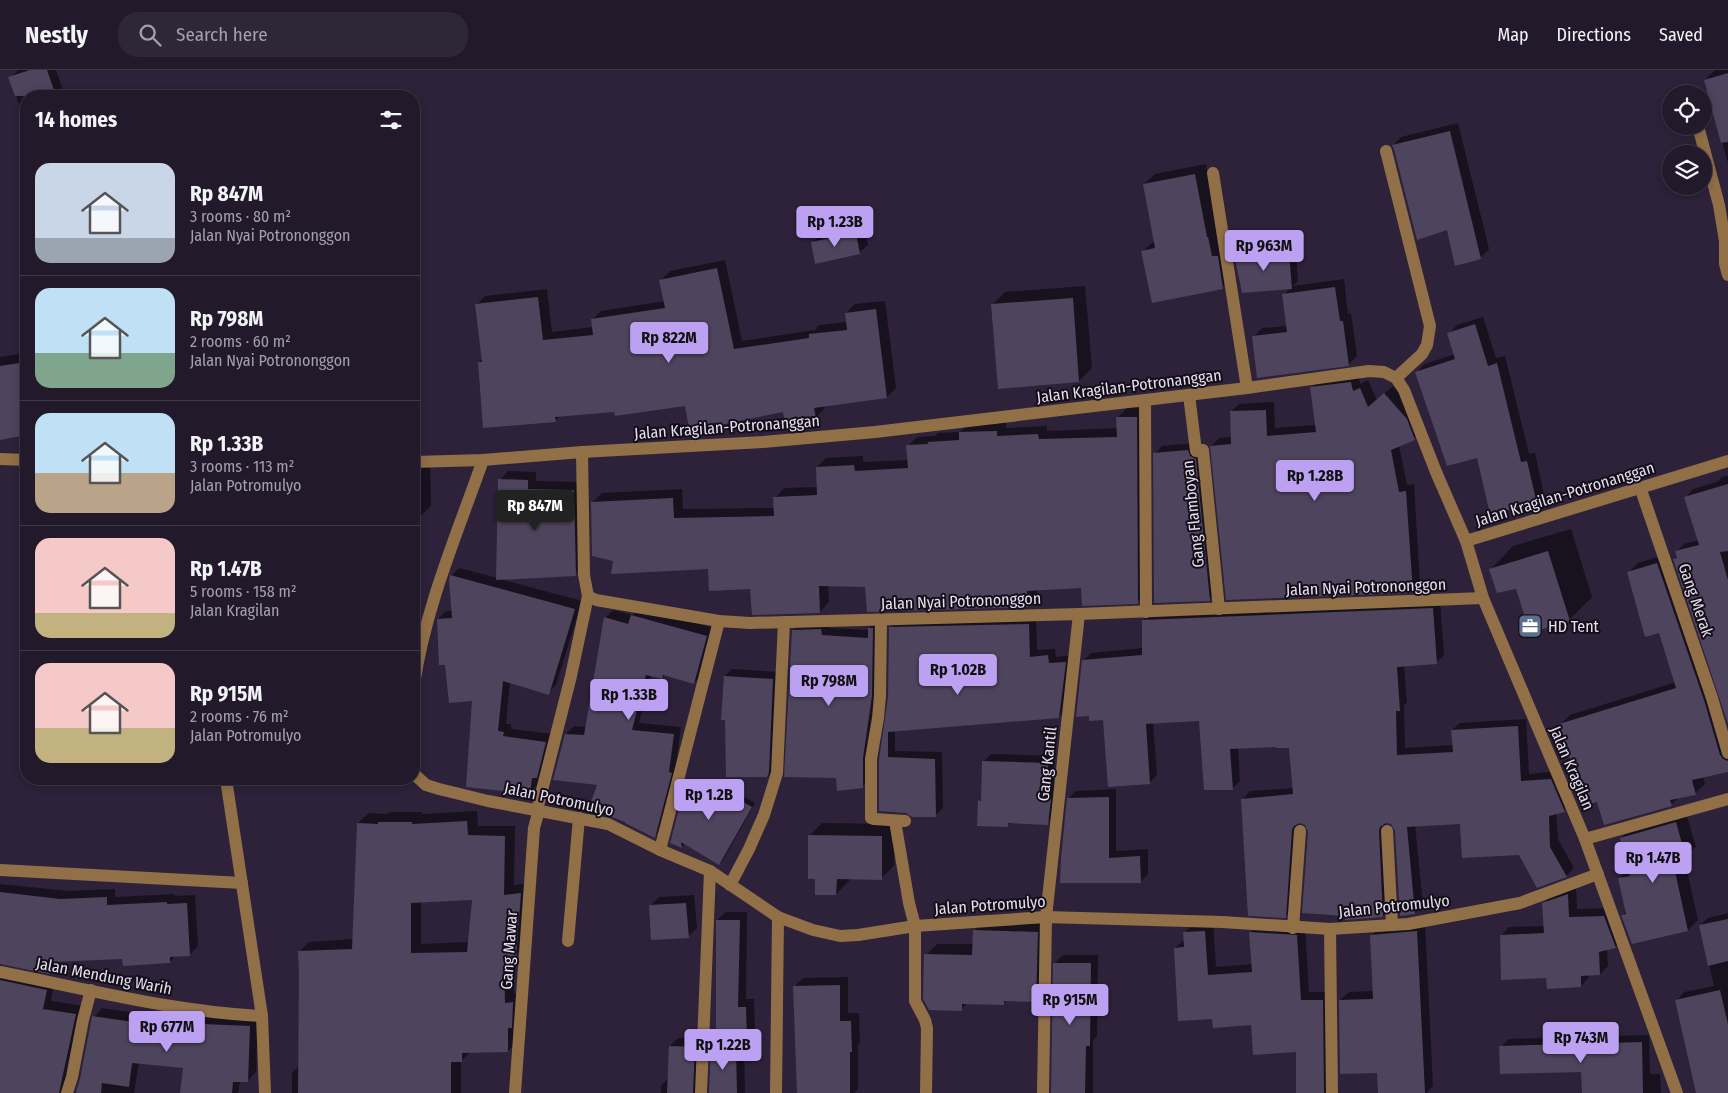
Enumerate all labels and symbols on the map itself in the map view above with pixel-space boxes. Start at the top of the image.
pin: Rp 1.23B [783,206,887,248]
pin: Rp 963M [1218,230,1310,272]
pin: Rp 822M [623,322,715,364]
street label: Jalan Kragilan-Potronanggan [1035,365,1223,407]
street label: Jalan Kragilan-Potronanggan [633,411,821,443]
street label: Jalan Kragilan-Potronanggan [1473,458,1657,530]
street label: Gang Flamboyan [1178,459,1208,569]
pin: Rp 1.28B [1263,460,1367,502]
pin: Rp 847M [489,490,581,532]
street label: Gang Merak [1675,561,1718,640]
street label: Jalan Nyai Potrononggon [1285,575,1447,599]
street label: Jalan Nyai Potrononggon [880,589,1042,613]
office icon: HD Tent [1517,613,1543,639]
place label: HD Tent [1548,617,1600,636]
pin: Rp 1.02B [906,654,1010,696]
pin: Rp 798M [783,664,875,707]
pin: Rp 1.33B [577,678,681,721]
street label: Jalan Kragilan [1546,723,1598,813]
street label: Gang Kantil [1034,726,1060,802]
street label: Jalan Potromulyo [502,778,616,820]
pin: Rp 1.2B [663,778,755,821]
pin: Rp 1.47B [1601,842,1705,884]
street label: Jalan Potromulyo [1338,891,1450,921]
street label: Jalan Potromulyo [934,892,1046,918]
street label: Gang Mawar [497,909,521,990]
street label: Jalan Mendung Warih [34,954,174,998]
pin: Rp 915M [1024,984,1116,1026]
pin: Rp 677M [121,1010,213,1053]
pin: Rp 743M [1535,1022,1627,1064]
pin: Rp 1.22B [671,1028,775,1071]

